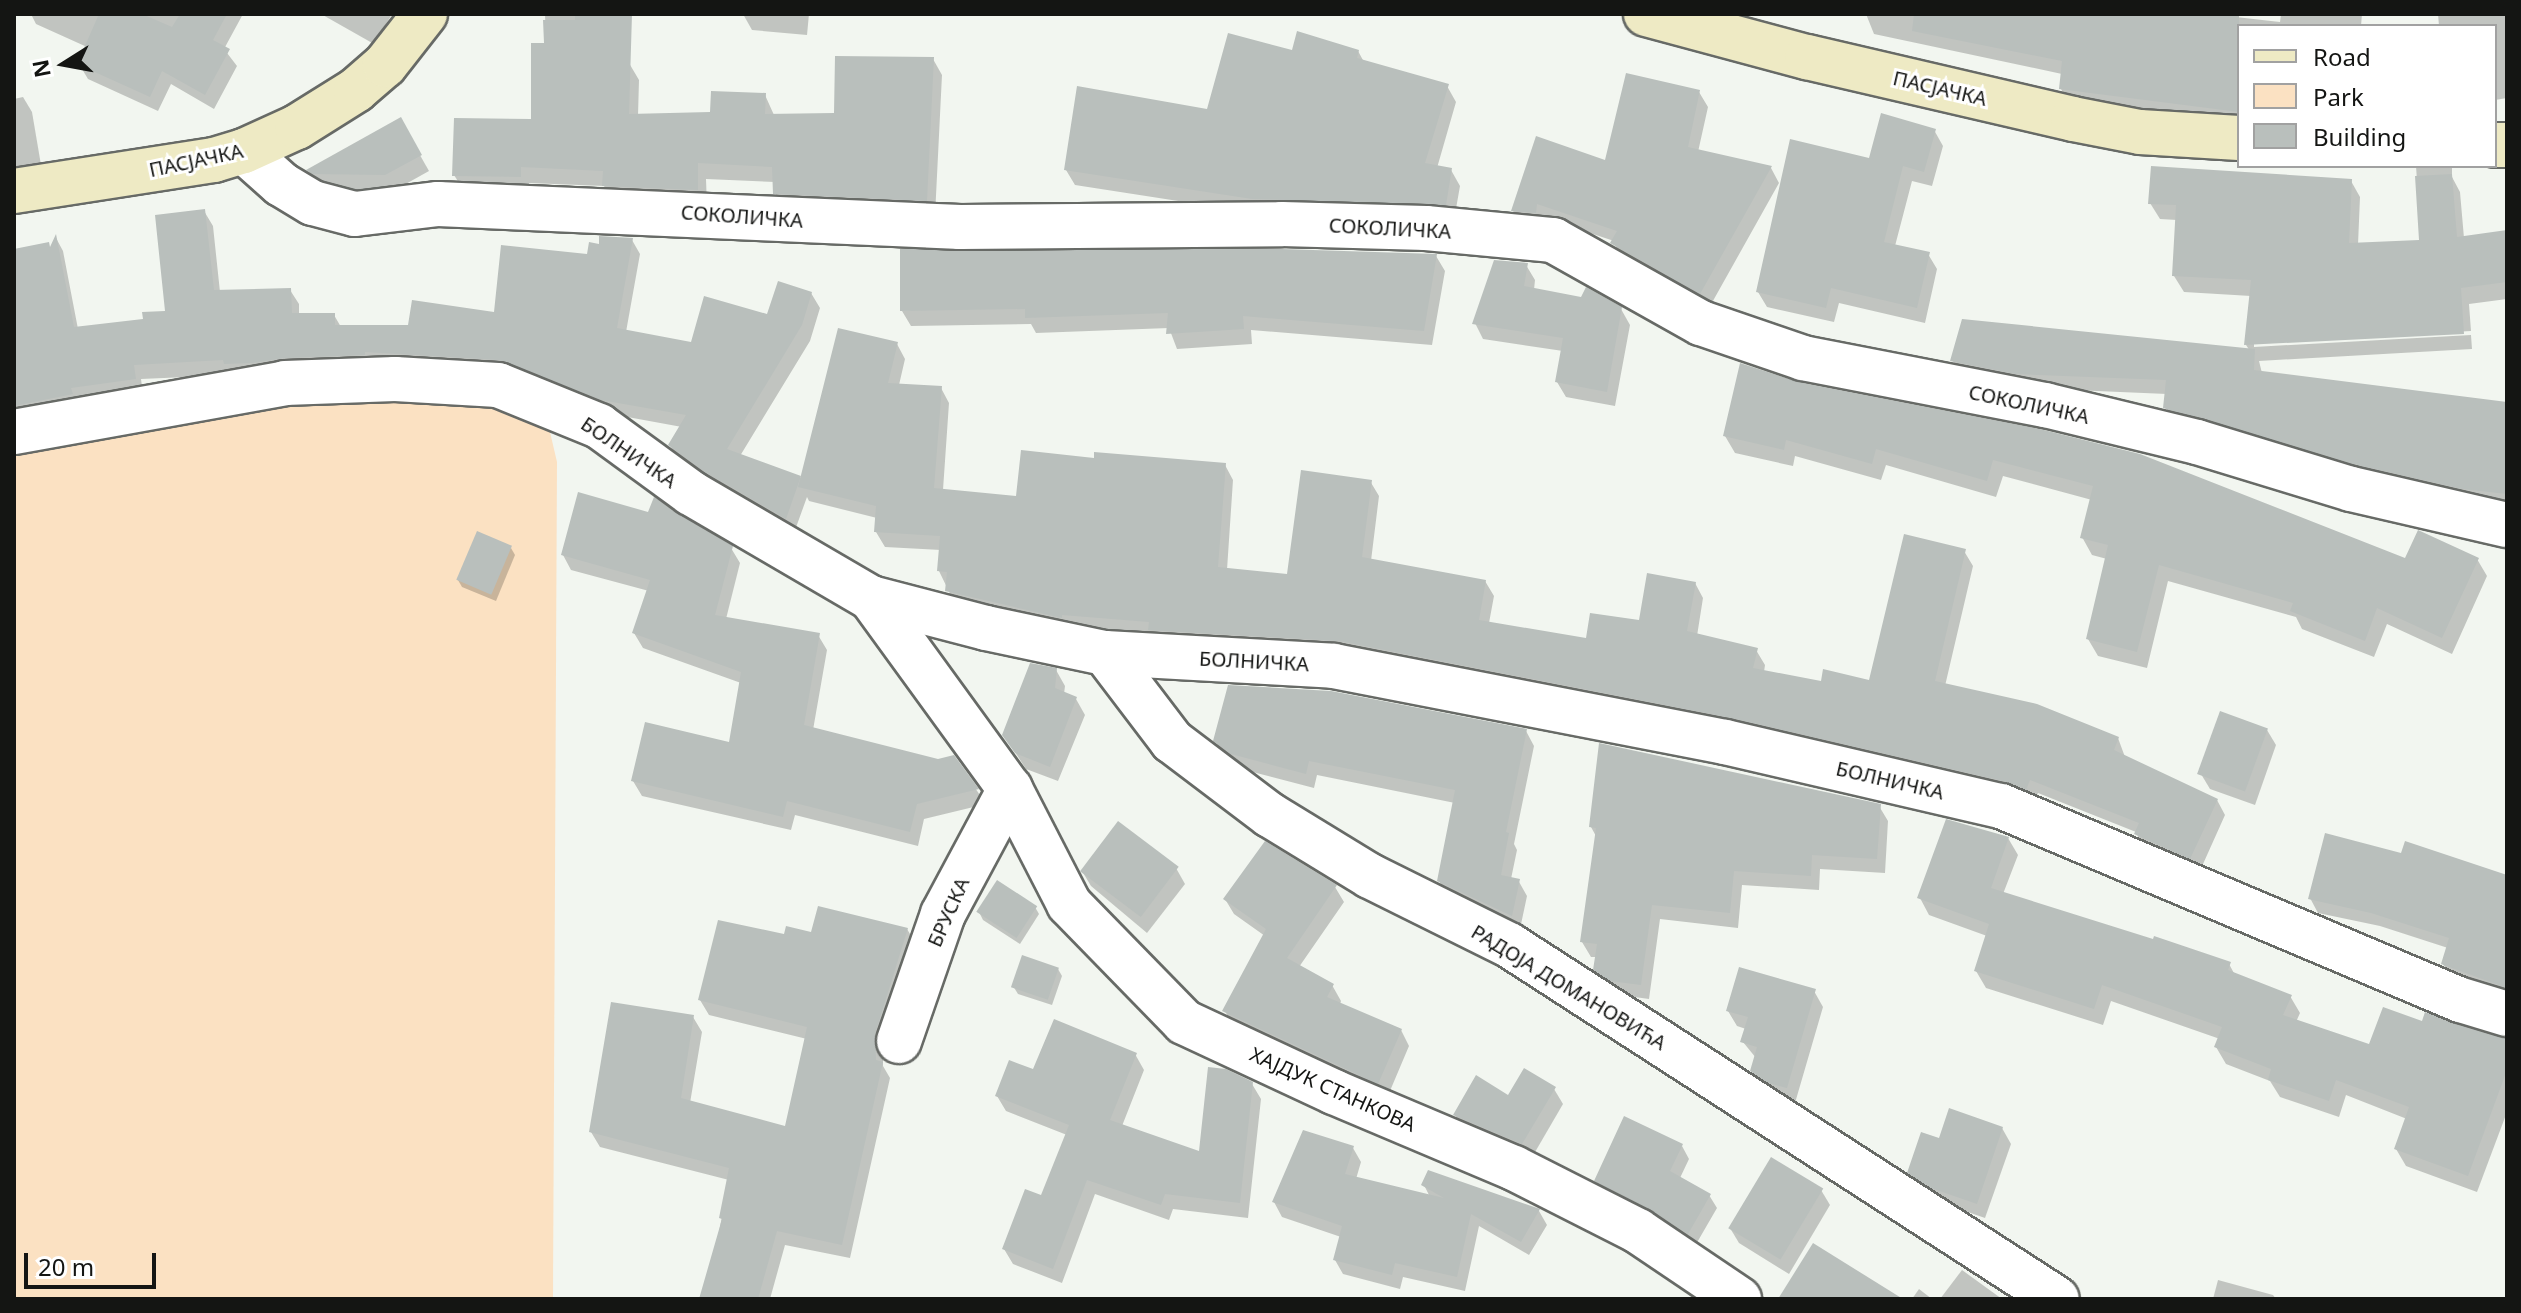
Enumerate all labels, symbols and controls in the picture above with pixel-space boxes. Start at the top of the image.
north arrow [24,24,104,104]
legend [2237,24,2497,168]
text: Road [2313,40,2371,73]
text: N [24,57,57,80]
street label: ПАСЈАЧКА [1891,66,1989,110]
text: Park [2313,80,2364,113]
text: Building [2313,120,2406,153]
street label: ПАСЈАЧКА [147,138,245,182]
street label: СОКОЛИЧКА [680,200,804,232]
street label: СОКОЛИЧКА [1328,213,1452,243]
street label: СОКОЛИЧКА [1967,380,2091,428]
street label: БОЛНИЧКА [577,411,681,493]
street label: БОЛНИЧКА [1198,646,1310,676]
street label: БОЛНИЧКА [1834,756,1946,804]
street label: БРУСКА [922,874,974,950]
street label: РАДОЈА ДОМАНОВИЋА [1467,919,1671,1055]
street label: ХАЈДУК СТАНКОВА [1246,1042,1420,1136]
scale bar [28,1237,160,1287]
text: 20 m [38,1250,94,1283]

